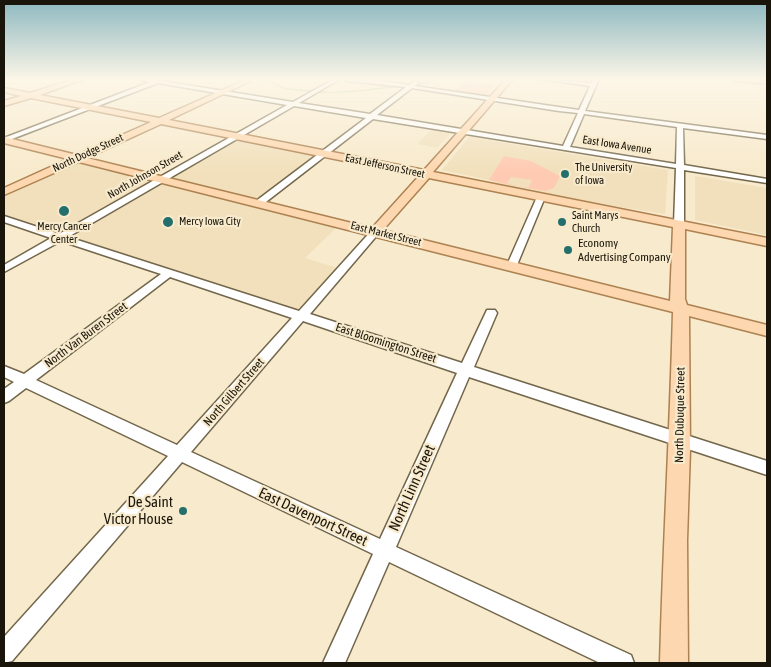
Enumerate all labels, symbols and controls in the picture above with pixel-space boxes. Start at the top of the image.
street label: North Dodge Street [51,131,125,175]
street label: East Iowa Avenue [582,133,652,157]
street label: North Johnson Street [105,148,185,202]
street label: East Jefferson Street [344,151,426,181]
place label: The University of Iowa [575,161,633,187]
marker: The University of Iowa [559,168,571,180]
marker: Mercy Cancer Center [57,204,71,218]
place label: Saint Marys Church [572,209,618,235]
marker: Mercy Iowa City [161,215,175,229]
place label: Mercy Iowa City [179,215,241,229]
marker: Saint Marys Church [556,216,568,228]
street label: East Market Street [349,219,423,249]
place label: Mercy Cancer Center [37,220,91,246]
place label: Economy Advertising Company [578,236,671,264]
marker: Economy Advertising Company [562,244,574,256]
street label: North Van Buren Street [42,299,130,371]
street label: East Bloomington Street [334,320,438,366]
street label: North Gilbert Street [201,355,267,429]
street label: North Dubuque Street [672,367,688,463]
street label: North Linn Street [385,442,439,534]
street label: East Davenport Street [256,484,370,550]
place label: De Saint Victor House [104,493,173,528]
marker: De Saint Victor House [177,505,189,517]

